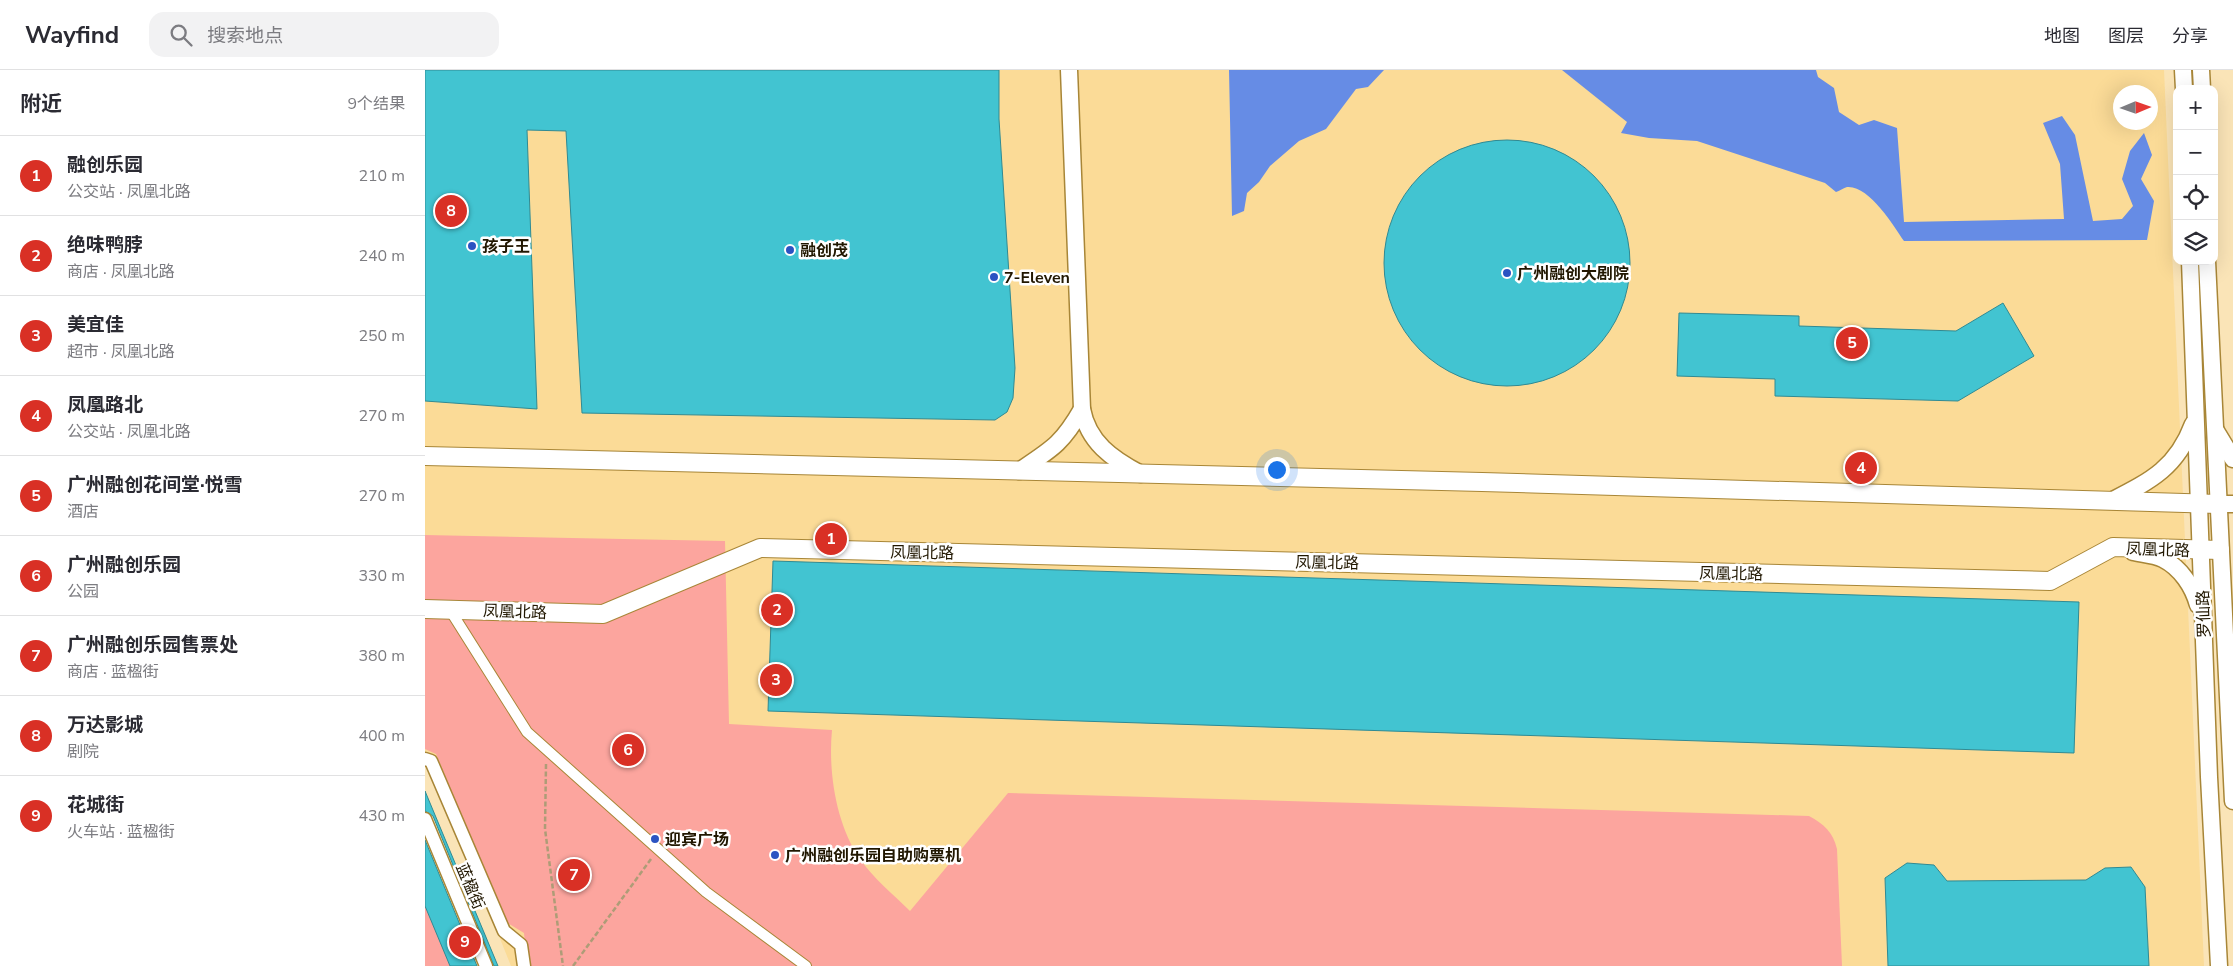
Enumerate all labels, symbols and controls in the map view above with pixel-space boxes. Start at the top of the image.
search box [149,12,499,57]
text: Wayfind [25,19,119,51]
icon: search [167,21,195,49]
text: 搜索地点 [207,23,283,49]
text: 地图 [2044,24,2080,48]
text: 图层 [2108,24,2144,48]
text: 分享 [2172,24,2208,48]
north arrow [2113,85,2158,130]
map controls [2173,85,2218,265]
button: + [2173,85,2218,130]
text: 附近 [20,90,62,118]
text: 9个结果 [347,93,405,115]
button: − [2173,130,2218,175]
text: 融创乐园 [67,152,143,178]
text: 1 [31,165,41,187]
text: 210 m [358,165,405,187]
button: locate [2173,175,2218,220]
text: 公交站 · 凤凰北路 [67,181,191,203]
pin: 8 [435,192,467,230]
button: layers [2173,220,2218,265]
text: 绝味鸭脖 [67,232,143,258]
place label: 孩子王 [482,236,530,258]
marker: 孩子王 [466,240,478,252]
place label: 融创茂 [800,240,848,262]
marker: 融创茂 [784,244,796,256]
text: 2 [31,245,41,267]
text: 240 m [358,245,405,267]
text: 商店 · 凤凰北路 [67,261,175,283]
place label: 广州融创大剧院 [1517,263,1629,285]
place label: 7-Eleven [1004,267,1070,289]
marker: 广州融创大剧院 [1501,267,1513,279]
marker: 7-Eleven [988,271,1000,283]
text: 美宜佳 [67,312,124,338]
pin: 5 [1836,324,1868,362]
text: 3 [31,325,41,347]
text: 250 m [358,325,405,347]
text: 超市 · 凤凰北路 [67,341,175,363]
text: 凤凰路北 [67,392,143,418]
text: 4 [31,405,41,427]
text: 270 m [358,405,405,427]
text: 公交站 · 凤凰北路 [67,421,191,443]
pin: 4 [1845,449,1877,487]
your location [1264,457,1290,483]
text: 广州融创花间堂·悦雪 [67,472,243,498]
text: 5 [31,485,41,507]
text: 270 m [358,485,405,507]
text: 酒店 [67,501,99,523]
pin: 1 [815,520,847,558]
street label: 凤凰北路 [2126,538,2190,562]
street label: 凤凰北路 [890,541,954,565]
street label: 凤凰北路 [1295,551,1359,575]
text: 广州融创乐园 [67,552,181,578]
street label: 凤凰北路 [1699,562,1763,586]
text: 6 [31,565,41,587]
text: 330 m [358,565,405,587]
text: 公园 [67,581,99,603]
street label: 罗仙路 [2192,590,2216,638]
pin: 2 [761,591,793,629]
street label: 凤凰北路 [483,600,547,624]
text: 广州融创乐园售票处 [67,632,238,658]
text: 7 [31,645,41,667]
text: 380 m [358,645,405,667]
text: 商店 · 蓝楹街 [67,661,159,683]
pin: 3 [760,661,792,699]
text: 万达影城 [67,712,143,738]
text: 8 [31,725,41,747]
text: 400 m [358,725,405,747]
pin: 6 [612,731,644,769]
text: 剧院 [67,741,99,763]
text: 花城街 [67,792,124,818]
text: 9 [31,805,41,827]
text: 430 m [358,805,405,827]
text: 火车站 · 蓝楹街 [67,821,175,843]
place label: 迎宾广场 [665,829,729,851]
marker: 迎宾广场 [649,833,661,845]
place label: 广州融创乐园自助购票机 [785,845,961,867]
marker: 广州融创乐园自助购票机 [769,849,781,861]
pin: 7 [558,856,590,894]
street label: 蓝楹街 [451,860,490,913]
pin: 9 [449,923,481,961]

